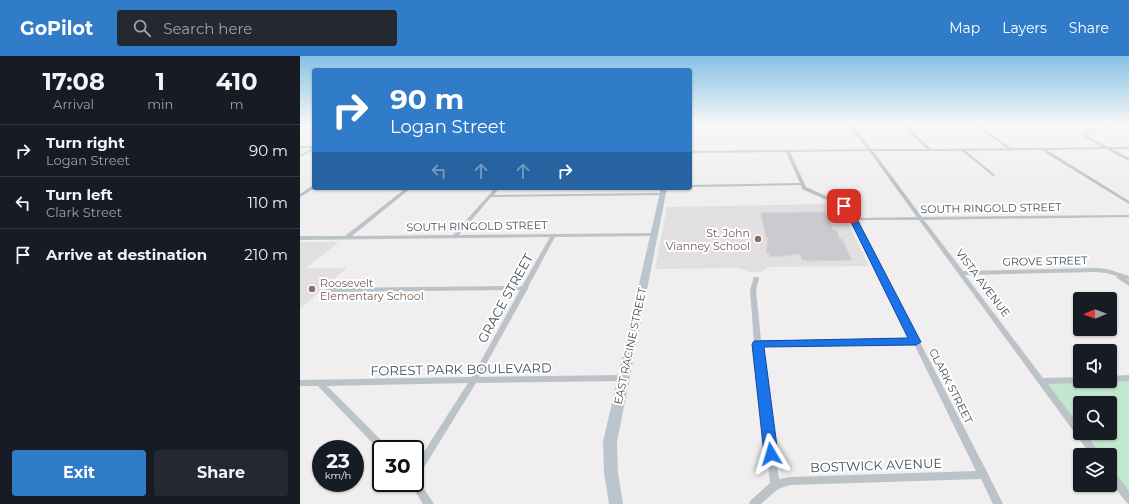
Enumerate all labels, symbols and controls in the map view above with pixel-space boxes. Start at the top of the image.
search box [117,10,397,46]
text: GoPilot [20,17,93,40]
icon: search [131,17,153,39]
text: Search here [163,19,252,38]
text: Map [949,19,980,37]
text: Layers [1002,19,1047,37]
text: Share [1069,19,1109,37]
text: 17:08 [43,67,105,96]
text: 1 [156,67,165,96]
text: 410 [216,67,257,96]
text: 90 m [390,82,464,116]
icon: right [324,84,376,136]
text: Arrival [53,96,94,112]
text: min [147,96,173,112]
text: m [230,96,244,112]
text: Logan Street [390,116,506,138]
text: Turn right [46,133,125,152]
icon: right [12,140,34,162]
text: 90 m [249,141,288,160]
text: Logan Street [46,152,130,168]
icon: left [428,160,450,182]
icon: ahead [470,160,492,182]
icon: ahead [512,160,534,182]
icon: right [554,160,576,182]
text: Turn left [46,185,113,204]
pin [827,189,861,223]
icon: left [12,192,34,214]
text: 110 m [247,193,288,212]
icon: arrive [833,195,855,217]
street label: SOUTH RINGOLD STREET [920,200,1062,216]
text: Clark Street [46,204,122,220]
street label: SOUTH RINGOLD STREET [406,218,548,234]
place label: St. John Vianney School [666,226,750,253]
marker: St. John Vianney School [753,234,763,244]
icon: arrive [12,244,34,266]
text: Arrive at destination [46,245,207,264]
text: 210 m [244,245,288,264]
street label: VISTA AVENUE [953,246,1013,320]
street label: GRACE STREET [474,250,536,345]
street label: GROVE STREET [1002,253,1088,269]
place label: Roosevelt Elementary School [320,276,424,303]
marker: Roosevelt Elementary School [307,284,317,294]
street label: EAST RACINE STREET [611,286,649,406]
north arrow [1073,292,1117,336]
map controls [1073,292,1117,492]
button: sound [1073,344,1117,388]
street label: CLARK STREET [926,346,976,427]
street label: FOREST PARK BOULEVARD [370,359,552,379]
button: search [1073,396,1117,440]
position arrow [750,433,792,475]
speed limit sign: 30 [372,440,424,492]
button: layers [1073,448,1117,492]
text: 23 [326,449,350,473]
button: Exit [12,450,146,496]
button: Share [154,450,288,496]
street label: BOSTWICK AVENUE [810,455,942,475]
text: km/h [325,469,351,482]

